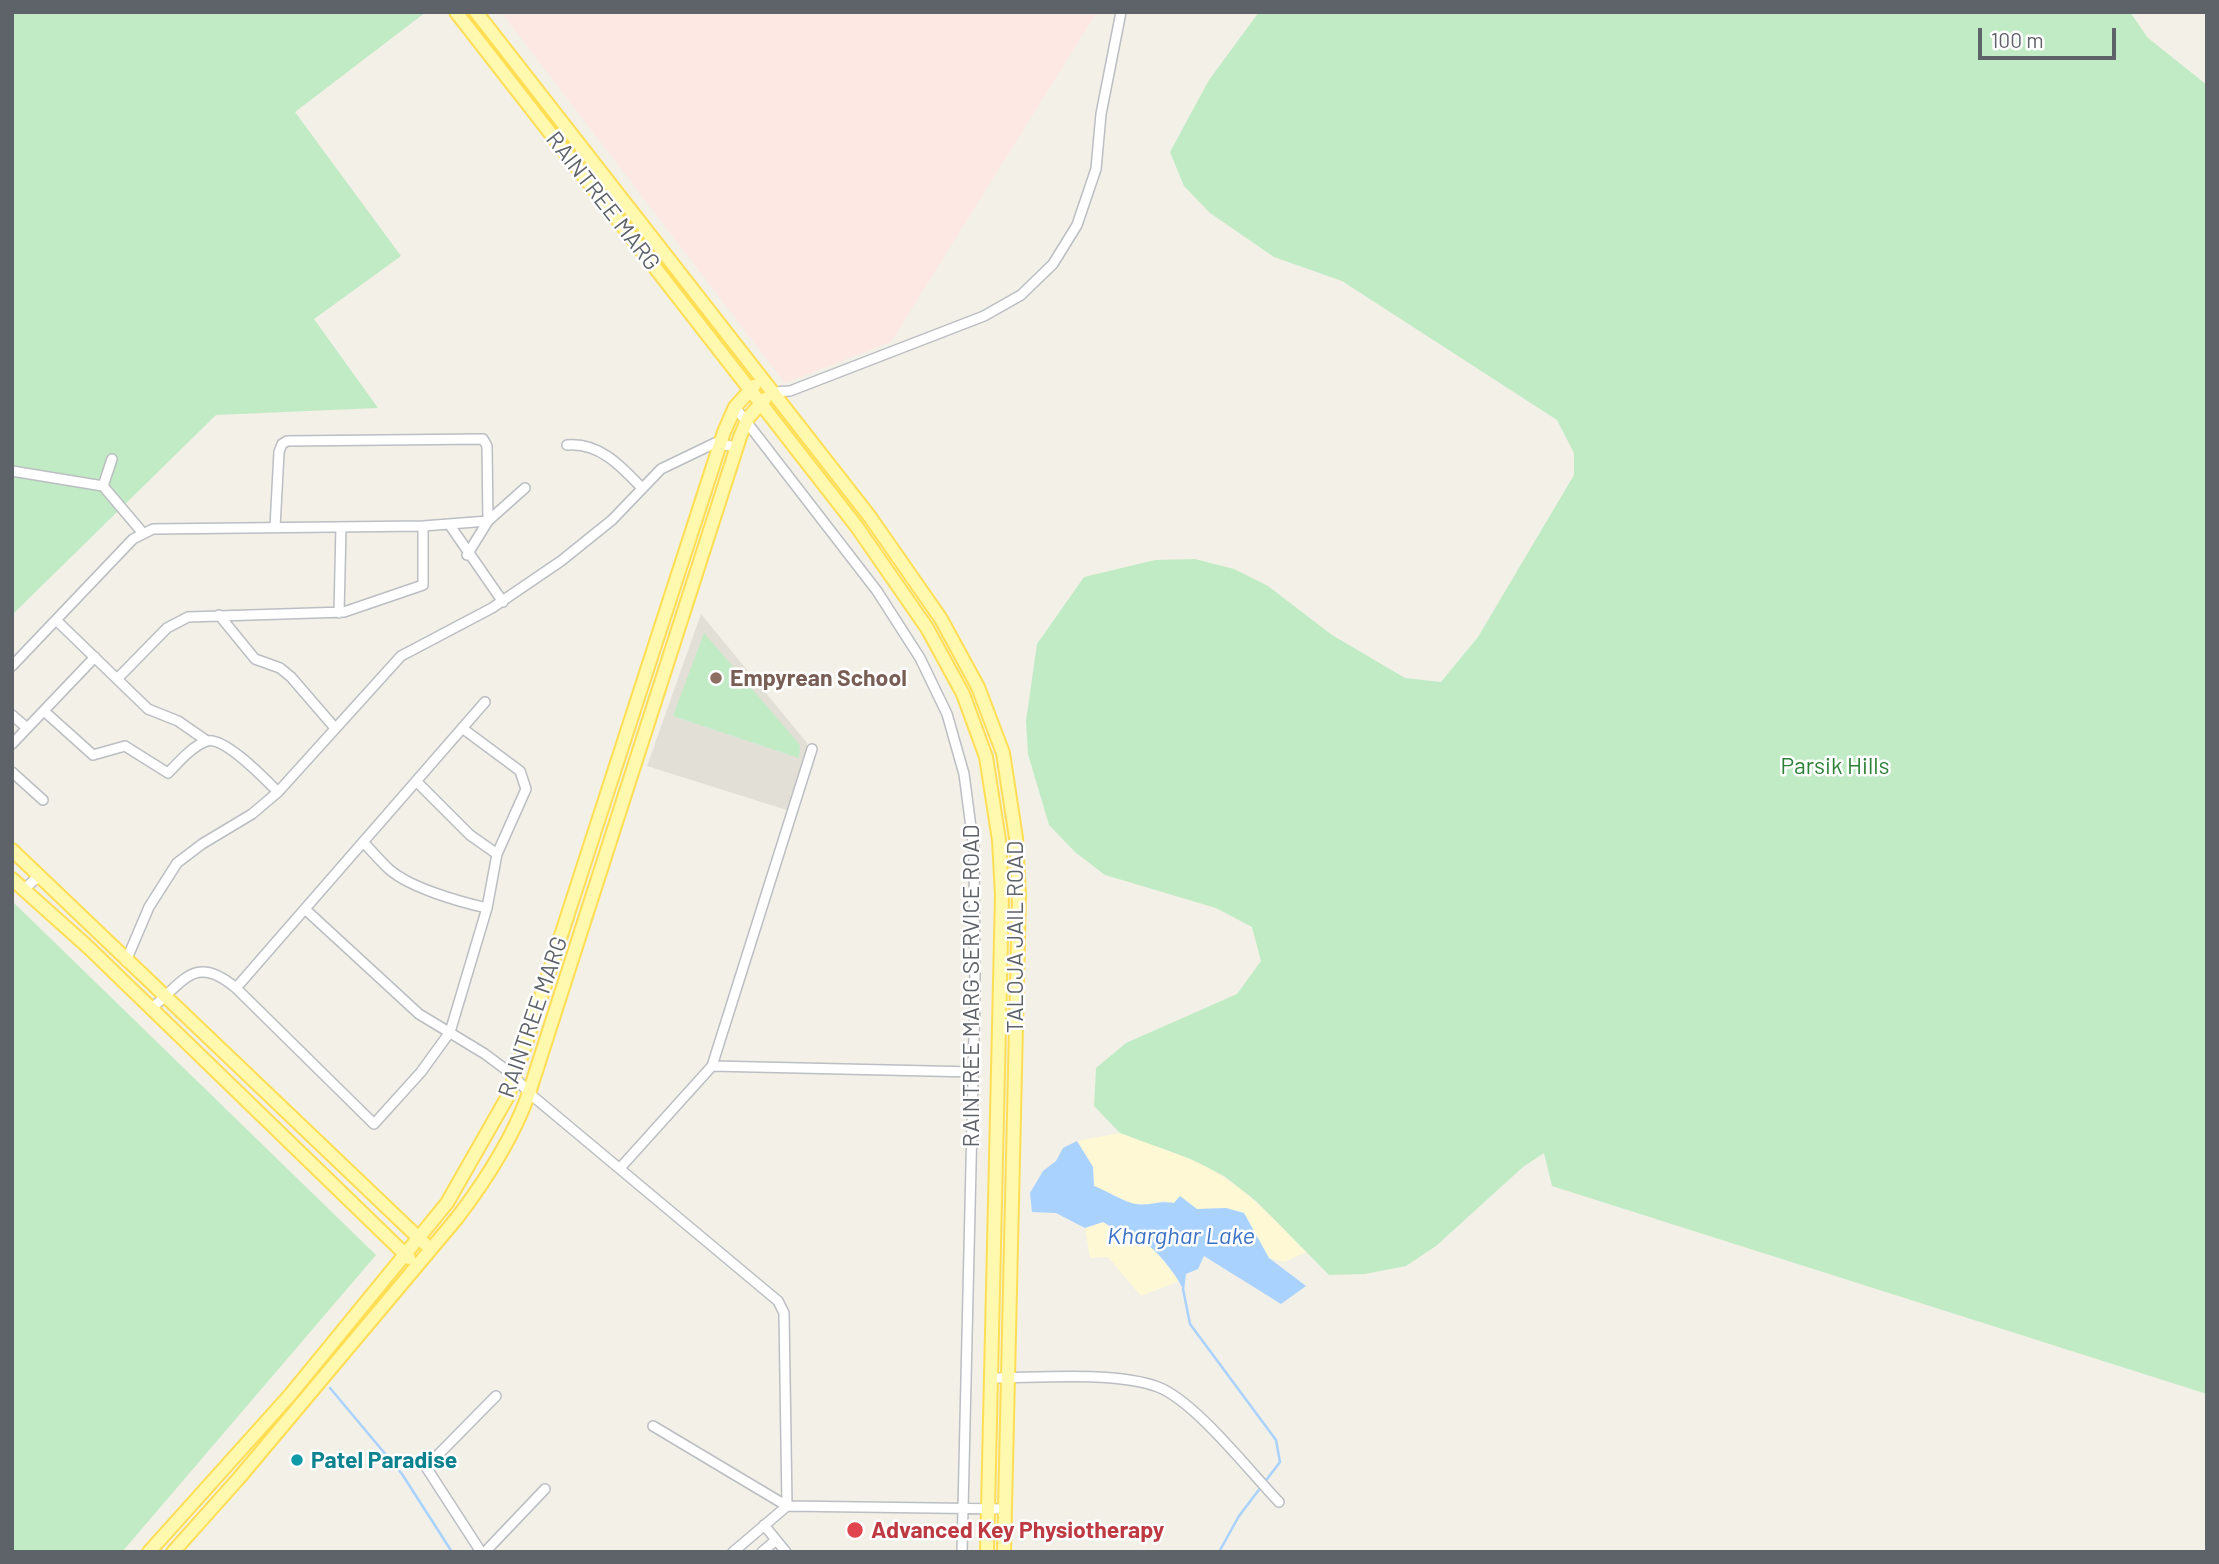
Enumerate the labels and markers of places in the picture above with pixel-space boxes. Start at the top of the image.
place label: Empyrean School [730,664,907,692]
marker: Empyrean School [708,670,724,686]
place label: Patel Paradise [311,1446,457,1474]
marker: Patel Paradise [289,1452,305,1468]
place label: Advanced Key Physiotherapy [871,1516,1164,1544]
marker: Advanced Key Physiotherapy [845,1520,865,1540]

